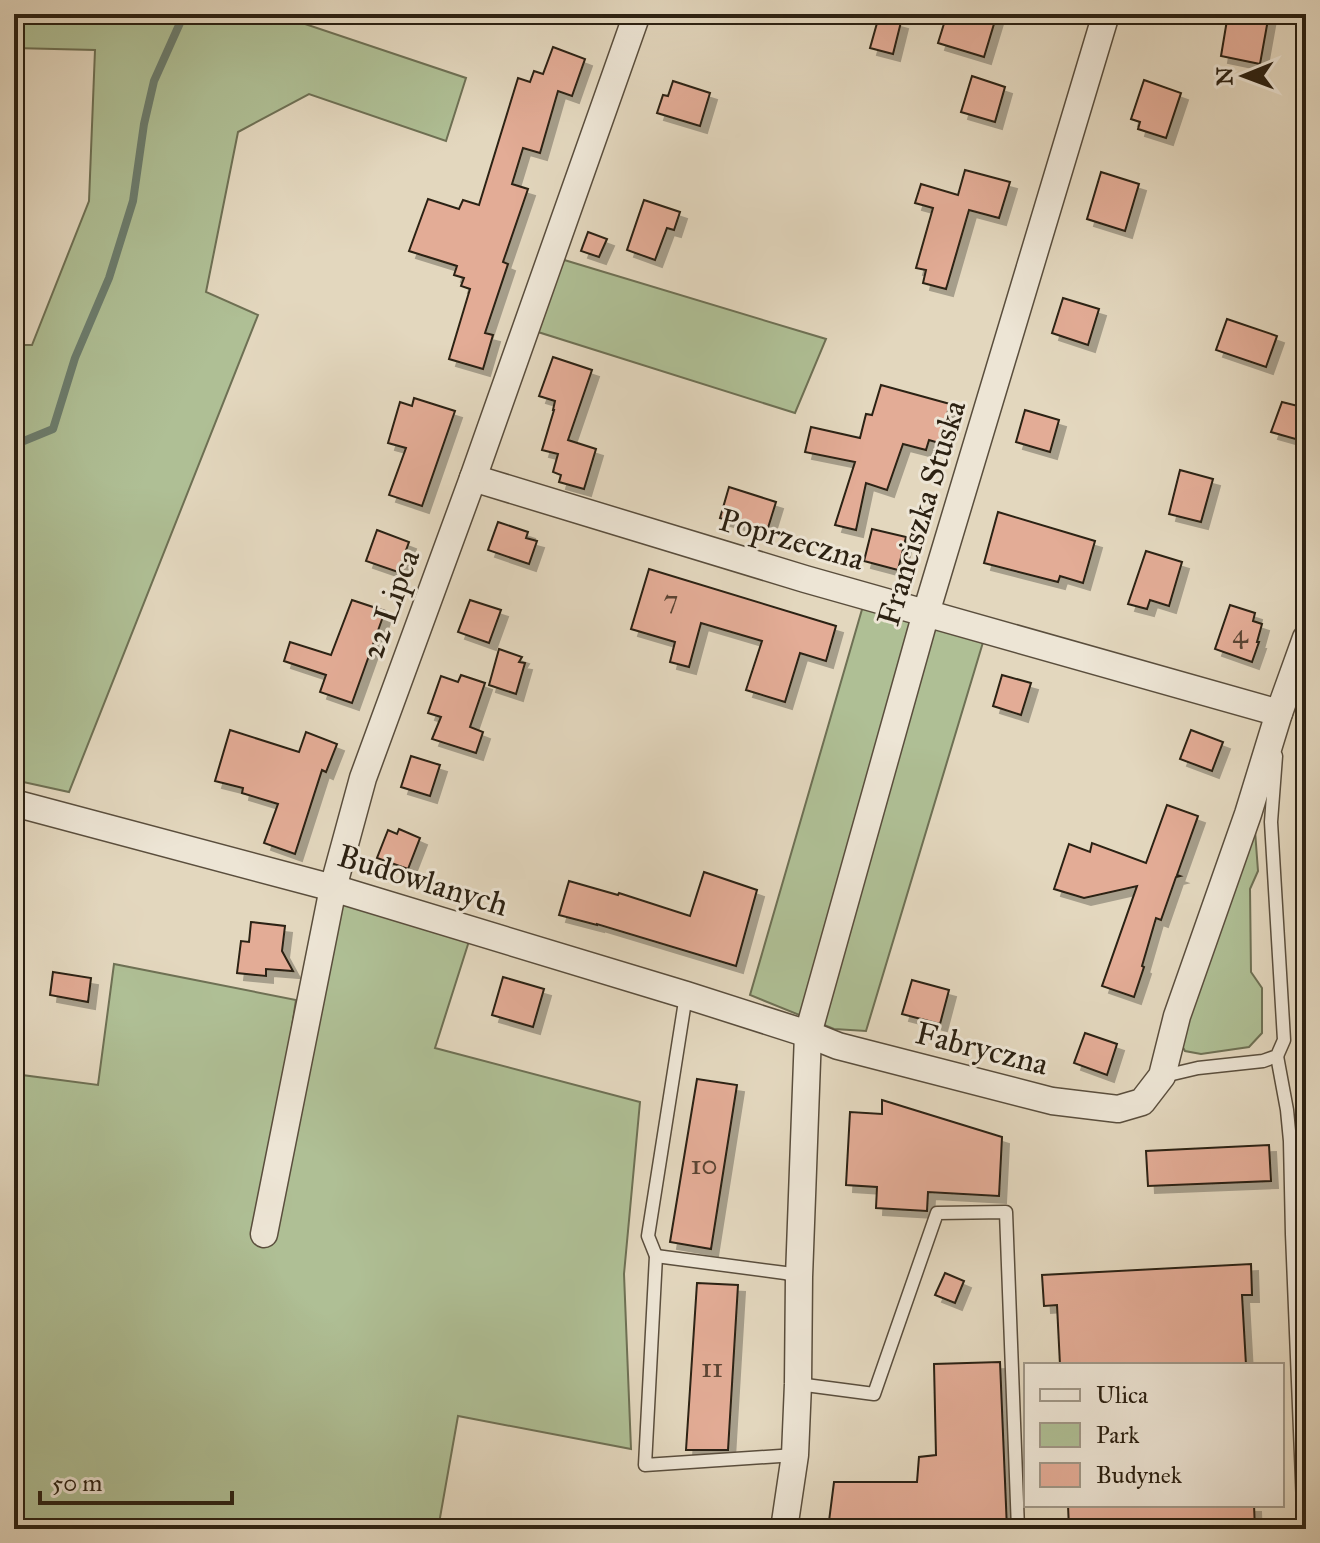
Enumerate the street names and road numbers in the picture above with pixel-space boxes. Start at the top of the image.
street label: Franciszka Stuska [869,395,974,631]
street label: Poprzeczna [715,500,869,579]
street label: 22 Lipca [353,544,428,664]
street label: Budowlanych [333,836,513,925]
street label: Fabryczna [912,1013,1053,1084]

